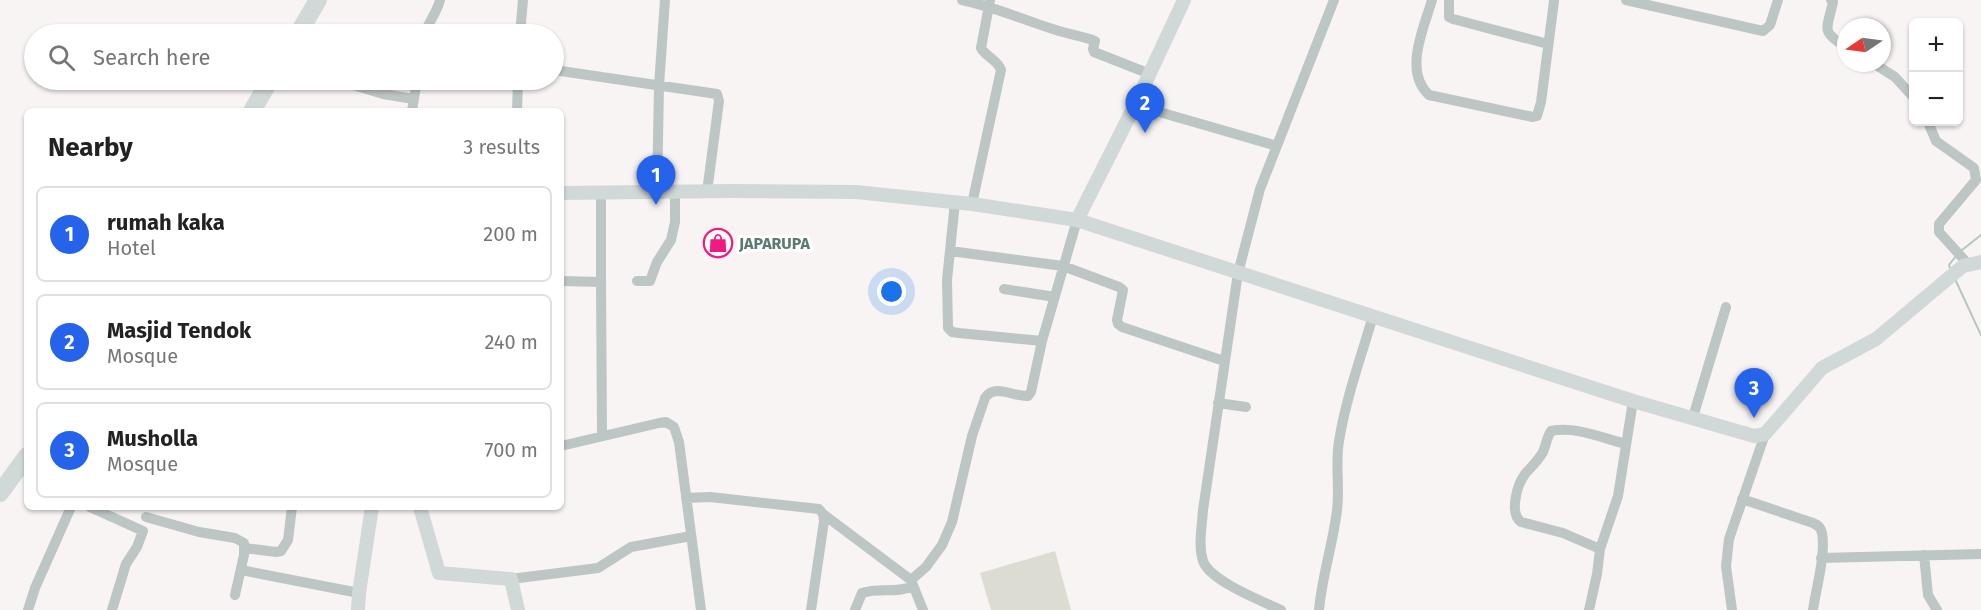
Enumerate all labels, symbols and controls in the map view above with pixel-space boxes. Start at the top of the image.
north arrow [1837,18,1891,72]
map controls [1909,18,1963,126]
button: + [1909,18,1963,72]
search box [24,24,564,90]
icon: search [45,41,78,74]
text: Search here [93,44,211,71]
button: − [1909,72,1963,126]
pin: 2 [1126,84,1164,133]
text: Nearby [48,132,133,163]
text: 3 results [463,135,540,159]
pin: 1 [636,156,676,205]
text: rumah kaka [107,209,225,236]
text: 1 [65,222,74,246]
text: 200 m [483,222,538,246]
shop icon: JAPARUPA [702,227,734,259]
place label: JAPARUPA [738,234,810,253]
text: Hotel [107,236,156,260]
your location [877,277,906,306]
text: Masjid Tendok [107,317,251,344]
text: 2 [64,330,75,354]
text: 240 m [484,330,538,354]
text: Mosque [107,344,178,368]
pin: 3 [1734,368,1774,418]
text: Musholla [107,425,198,452]
text: 3 [64,438,75,462]
text: 700 m [485,438,538,462]
text: Mosque [107,452,178,476]

